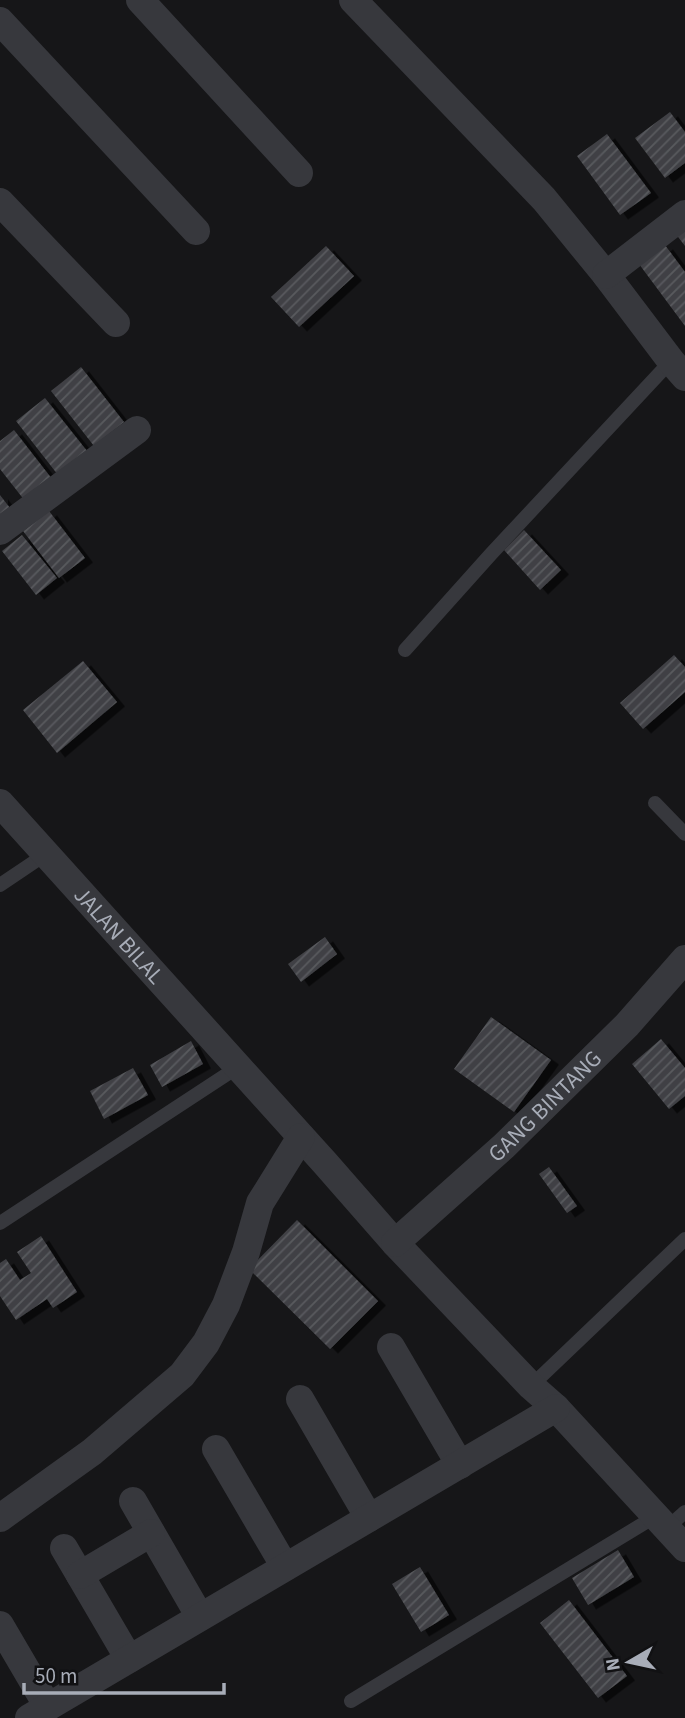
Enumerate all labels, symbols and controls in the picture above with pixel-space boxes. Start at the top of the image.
street label: JALAN BILAL [66,879,172,991]
street label: GANG BINTANG [480,1042,609,1170]
north arrow [594,1627,664,1697]
scale bar [24,1652,224,1696]
text: N [599,1656,628,1673]
text: 50 m [35,1661,77,1691]

